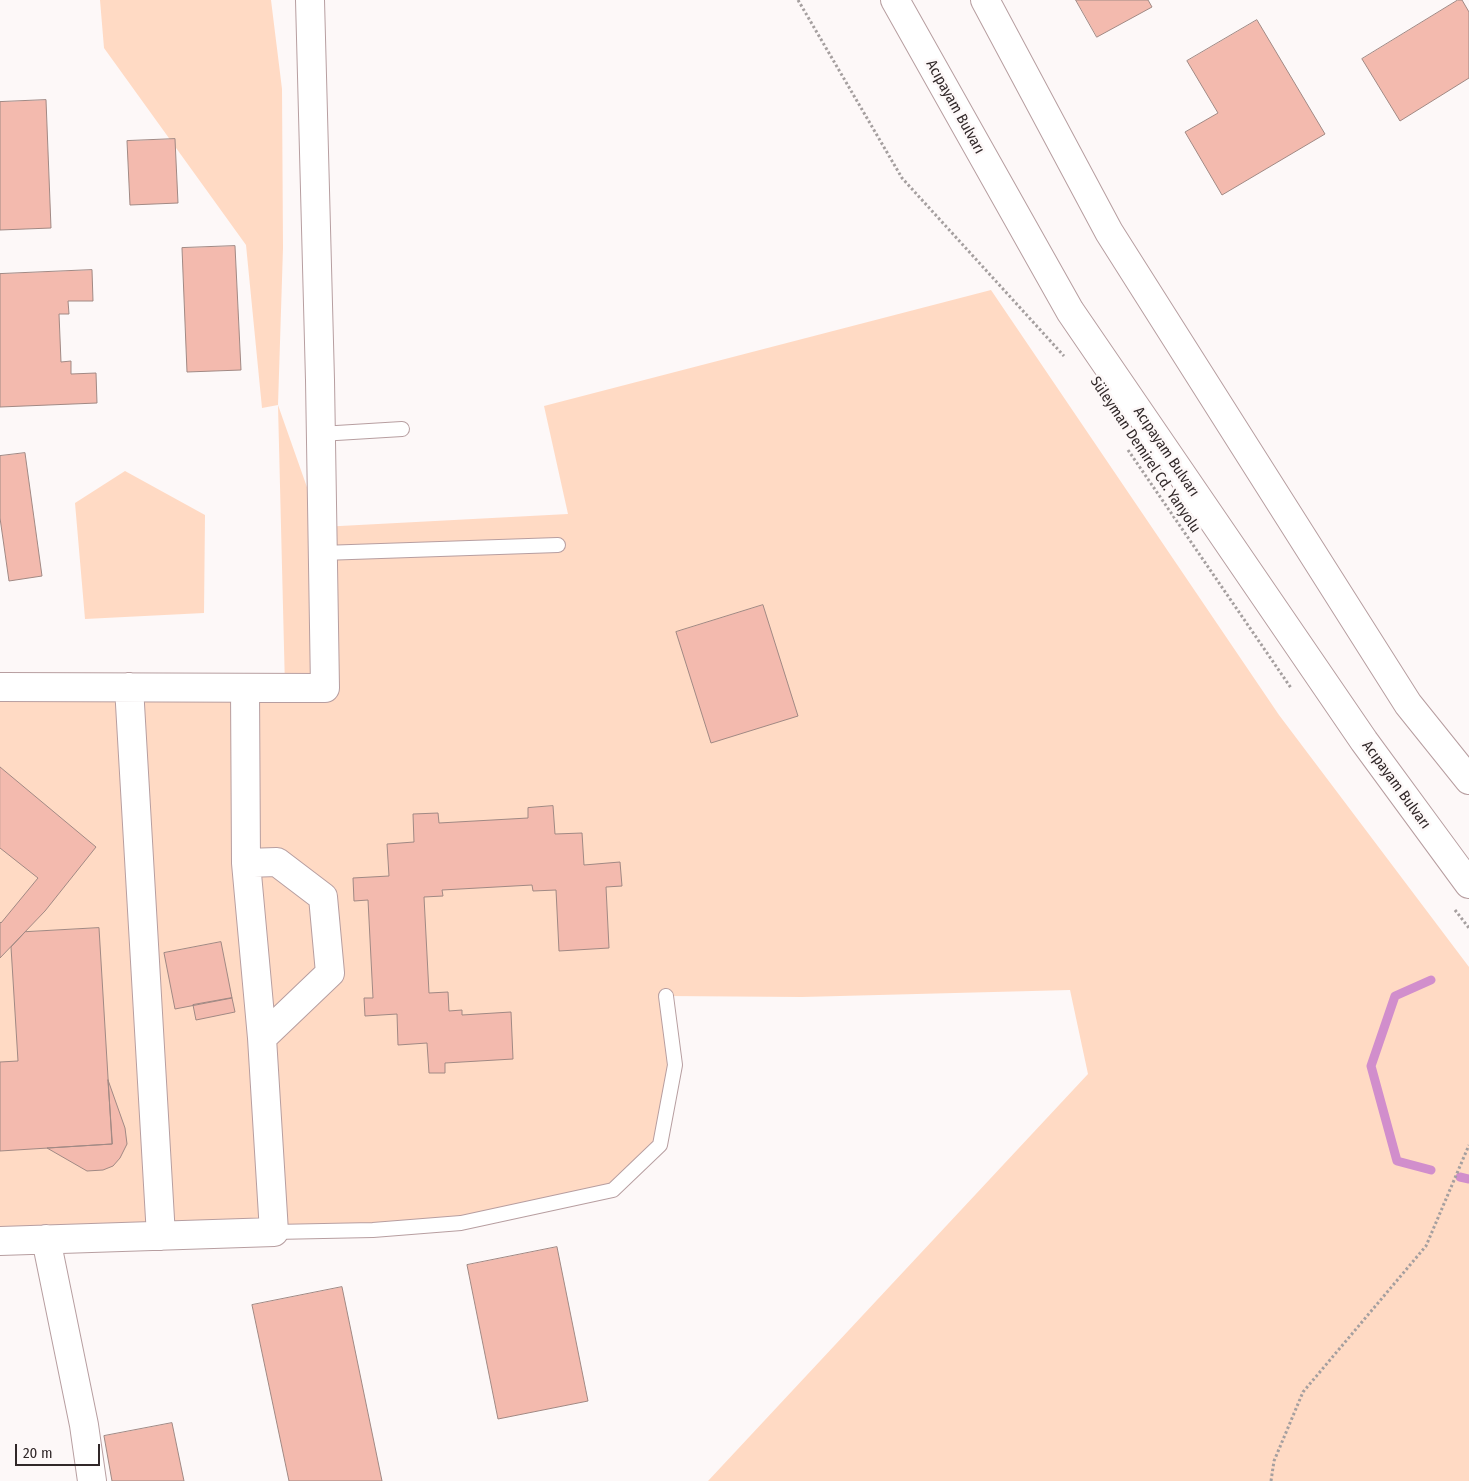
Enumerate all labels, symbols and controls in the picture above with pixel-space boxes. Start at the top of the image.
street label: Acıpayam Bulvarı [922,57,988,157]
street label: Süleyman Demirel Cd. Yanyolu [1086,373,1204,537]
street label: Acıpayam Bulvarı [1129,404,1203,500]
street label: Acıpayam Bulvarı [1358,737,1434,833]
scale bar [18,1434,102,1466]
text: 20 m [23,1444,53,1462]

